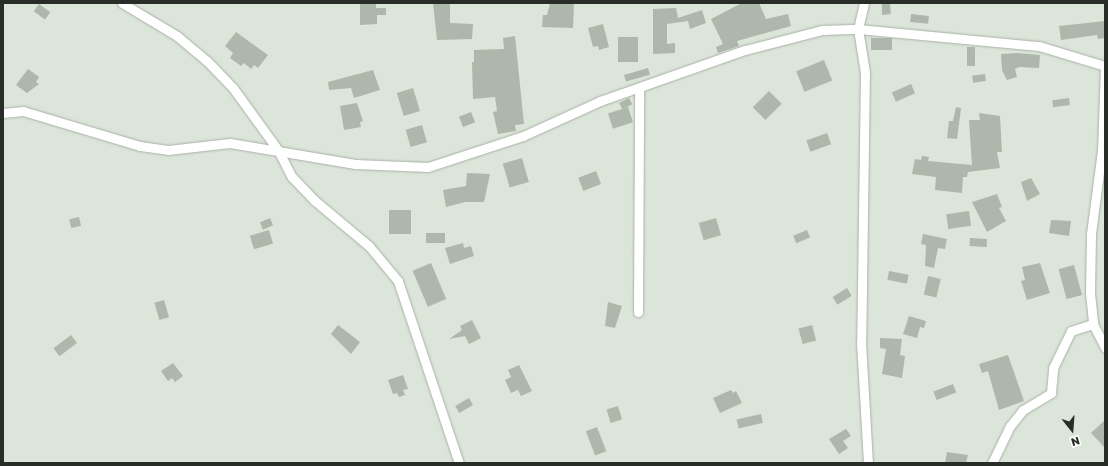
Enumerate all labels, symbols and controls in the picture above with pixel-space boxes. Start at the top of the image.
north arrow [1052,410,1092,450]
text: N [1070,435,1082,449]

